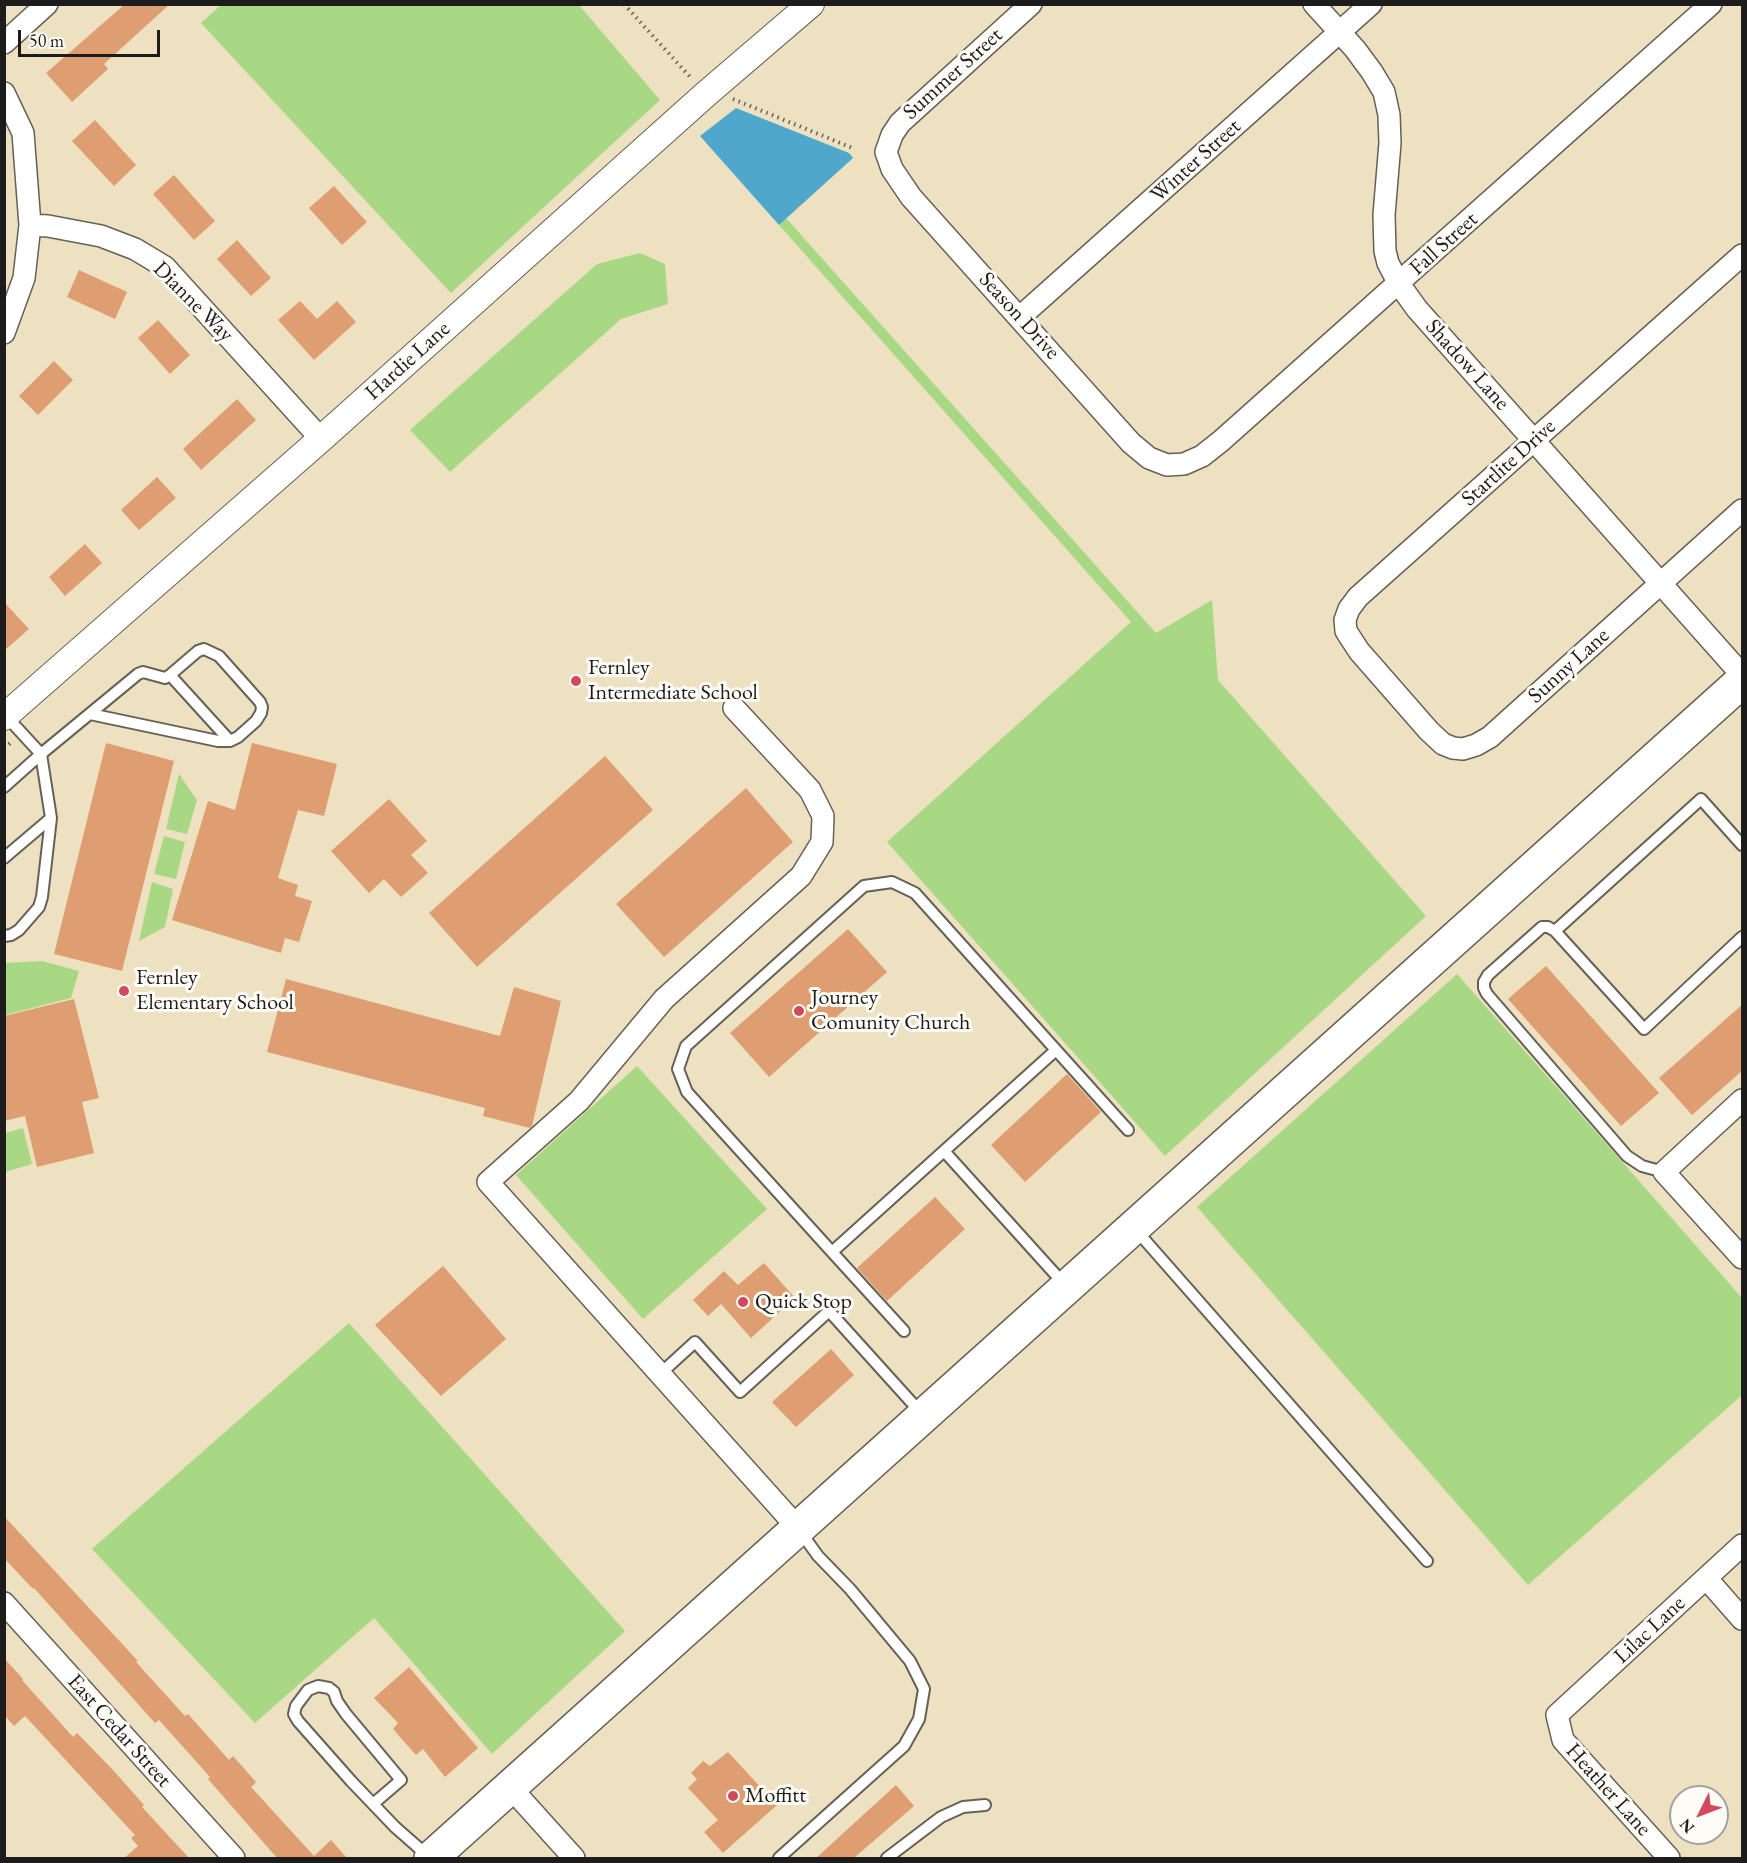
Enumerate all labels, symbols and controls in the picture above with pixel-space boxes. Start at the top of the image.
scale bar [21,18,164,56]
street label: Summer Street [898,22,1008,126]
text: 50 m [29,29,64,52]
street label: Winter Street [1145,114,1247,208]
street label: Fall Street [1404,207,1484,281]
street label: Dianne Way [147,256,239,348]
street label: Season Drive [973,267,1065,365]
street label: Shadow Lane [1419,314,1515,416]
street label: Hardie Lane [360,316,456,406]
street label: Startlite Drive [1456,414,1562,512]
street label: Sunny Lane [1523,623,1615,709]
place label: Fernley Intermediate School [588,655,758,706]
marker: Fernley Intermediate School [569,674,583,688]
place label: Fernley Elementary School [136,965,294,1016]
marker: Fernley Elementary School [117,984,131,998]
place label: Journey Comunity Church [811,985,970,1036]
marker: Journey Comunity Church [792,1004,806,1018]
place label: Quick Stop [755,1289,852,1315]
marker: Quick Stop [736,1295,750,1309]
street label: Lilac Lane [1609,1591,1691,1669]
street label: East Cedar Street [61,1669,177,1793]
street label: Heather Lane [1560,1738,1656,1842]
place label: Moffitt [745,1783,806,1809]
north arrow [1669,1785,1729,1845]
marker: Moffitt [726,1789,740,1803]
text: N [1675,1814,1699,1838]

